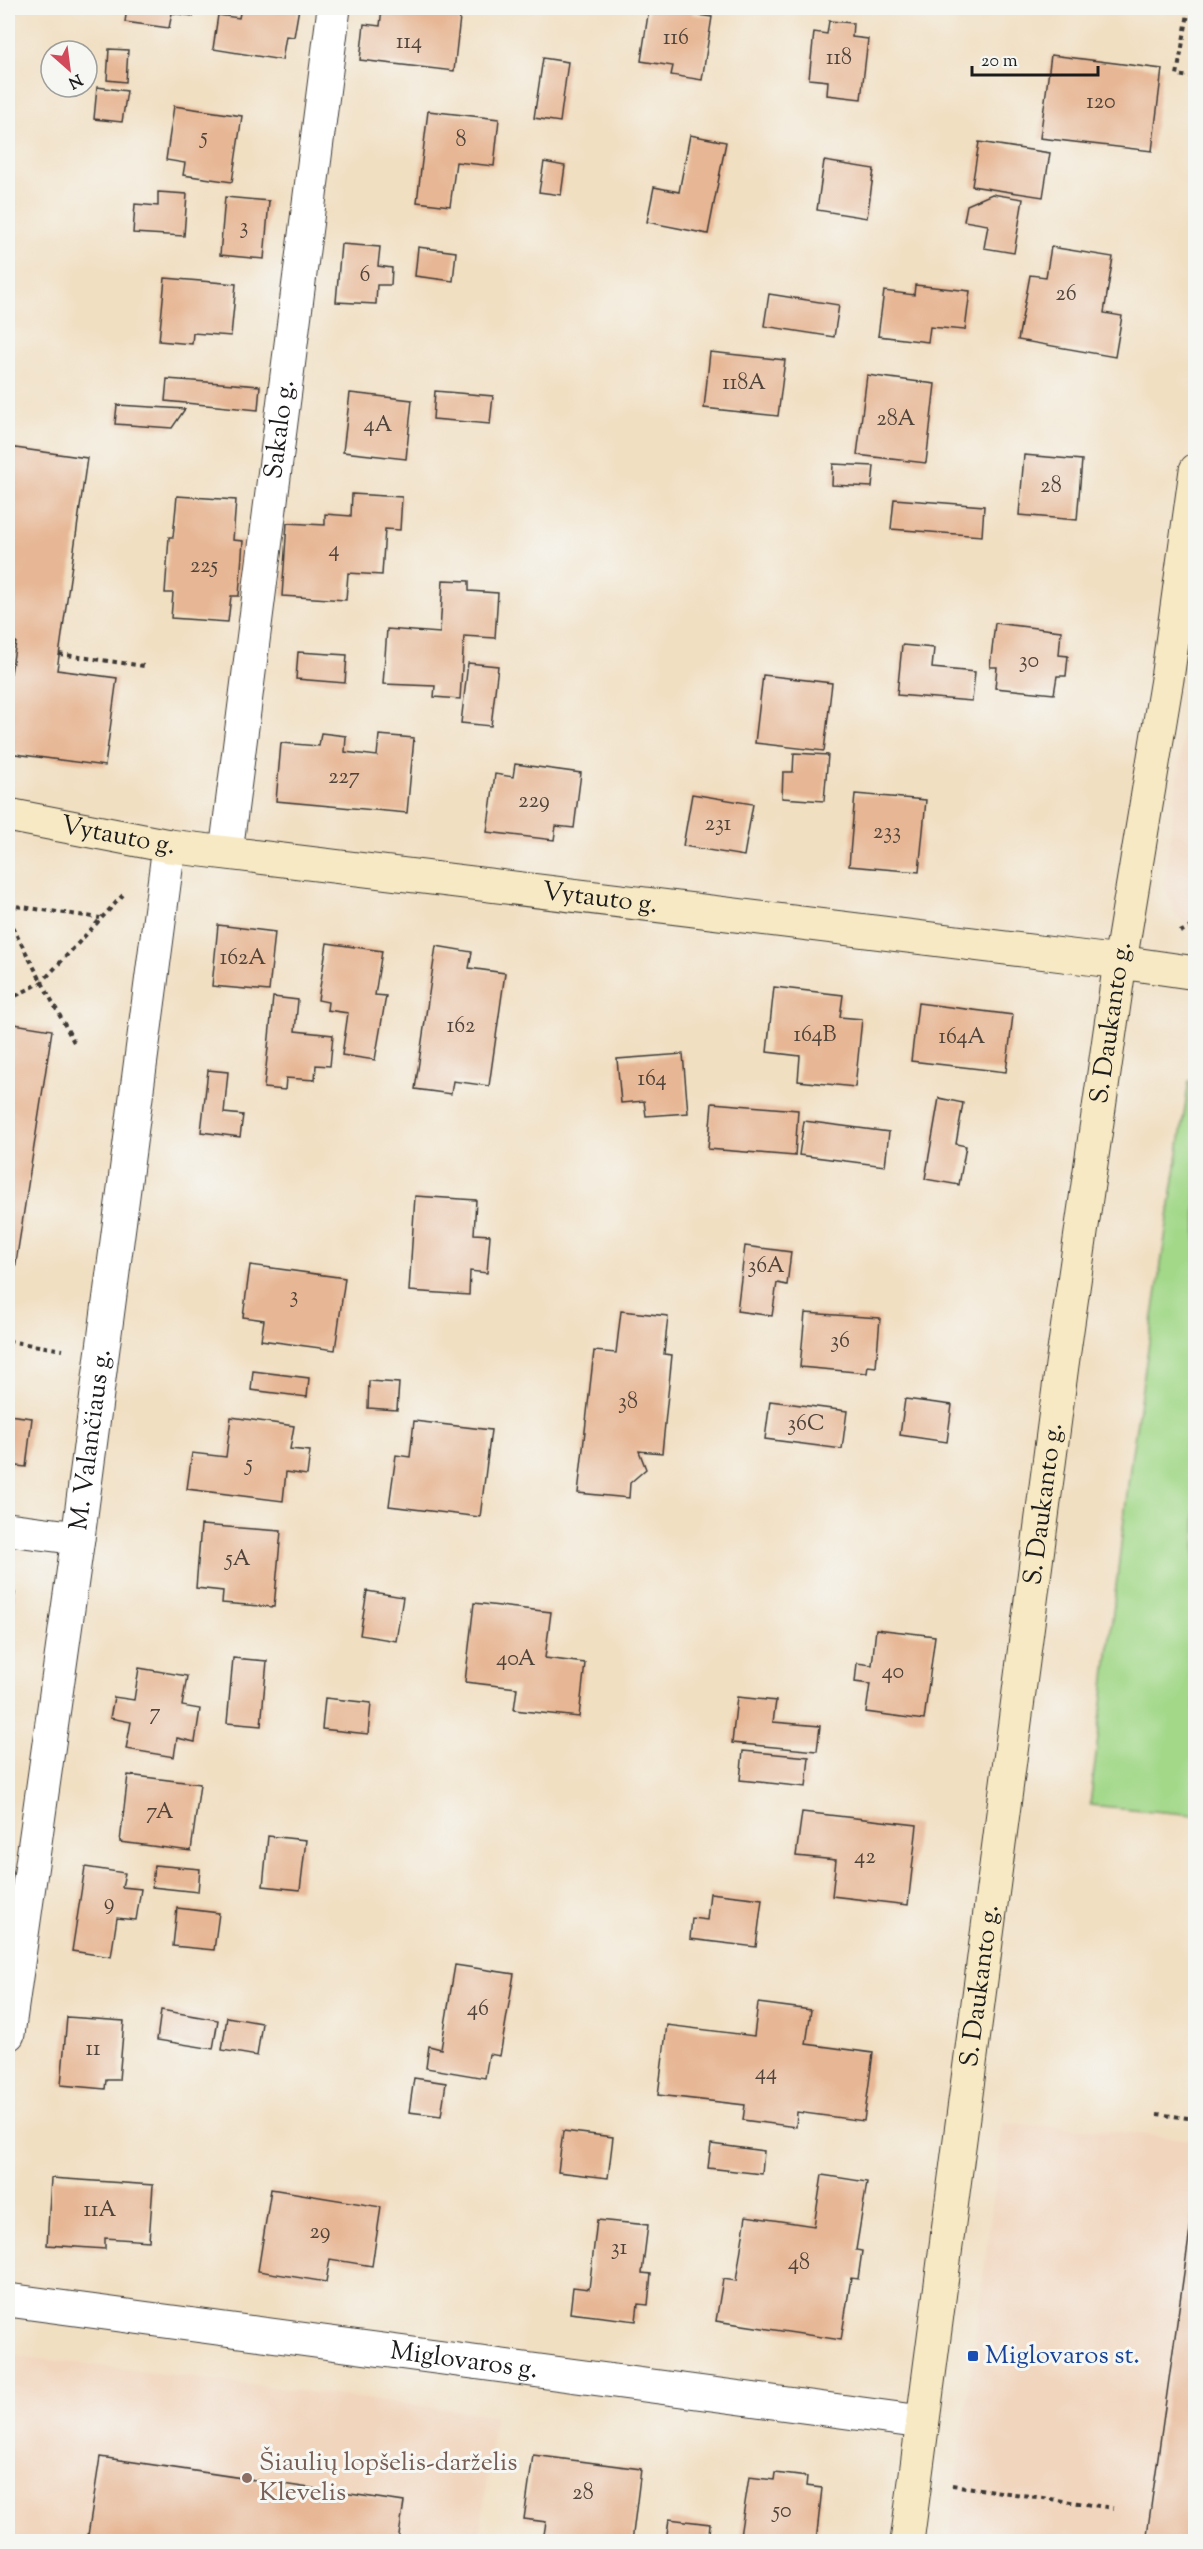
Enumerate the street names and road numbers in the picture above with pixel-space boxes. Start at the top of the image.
street label: Sakalo g. [255,378,305,481]
street label: Vytauto g. [58,807,177,865]
street label: Vytauto g. [540,873,660,924]
street label: S. Daukanto g. [1081,939,1142,1106]
street label: M. Valančiaus g. [61,1347,121,1533]
street label: S. Daukanto g. [1015,1421,1073,1587]
street label: S. Daukanto g. [951,1902,1009,2069]
street label: Miglovaros g. [388,2333,540,2389]

